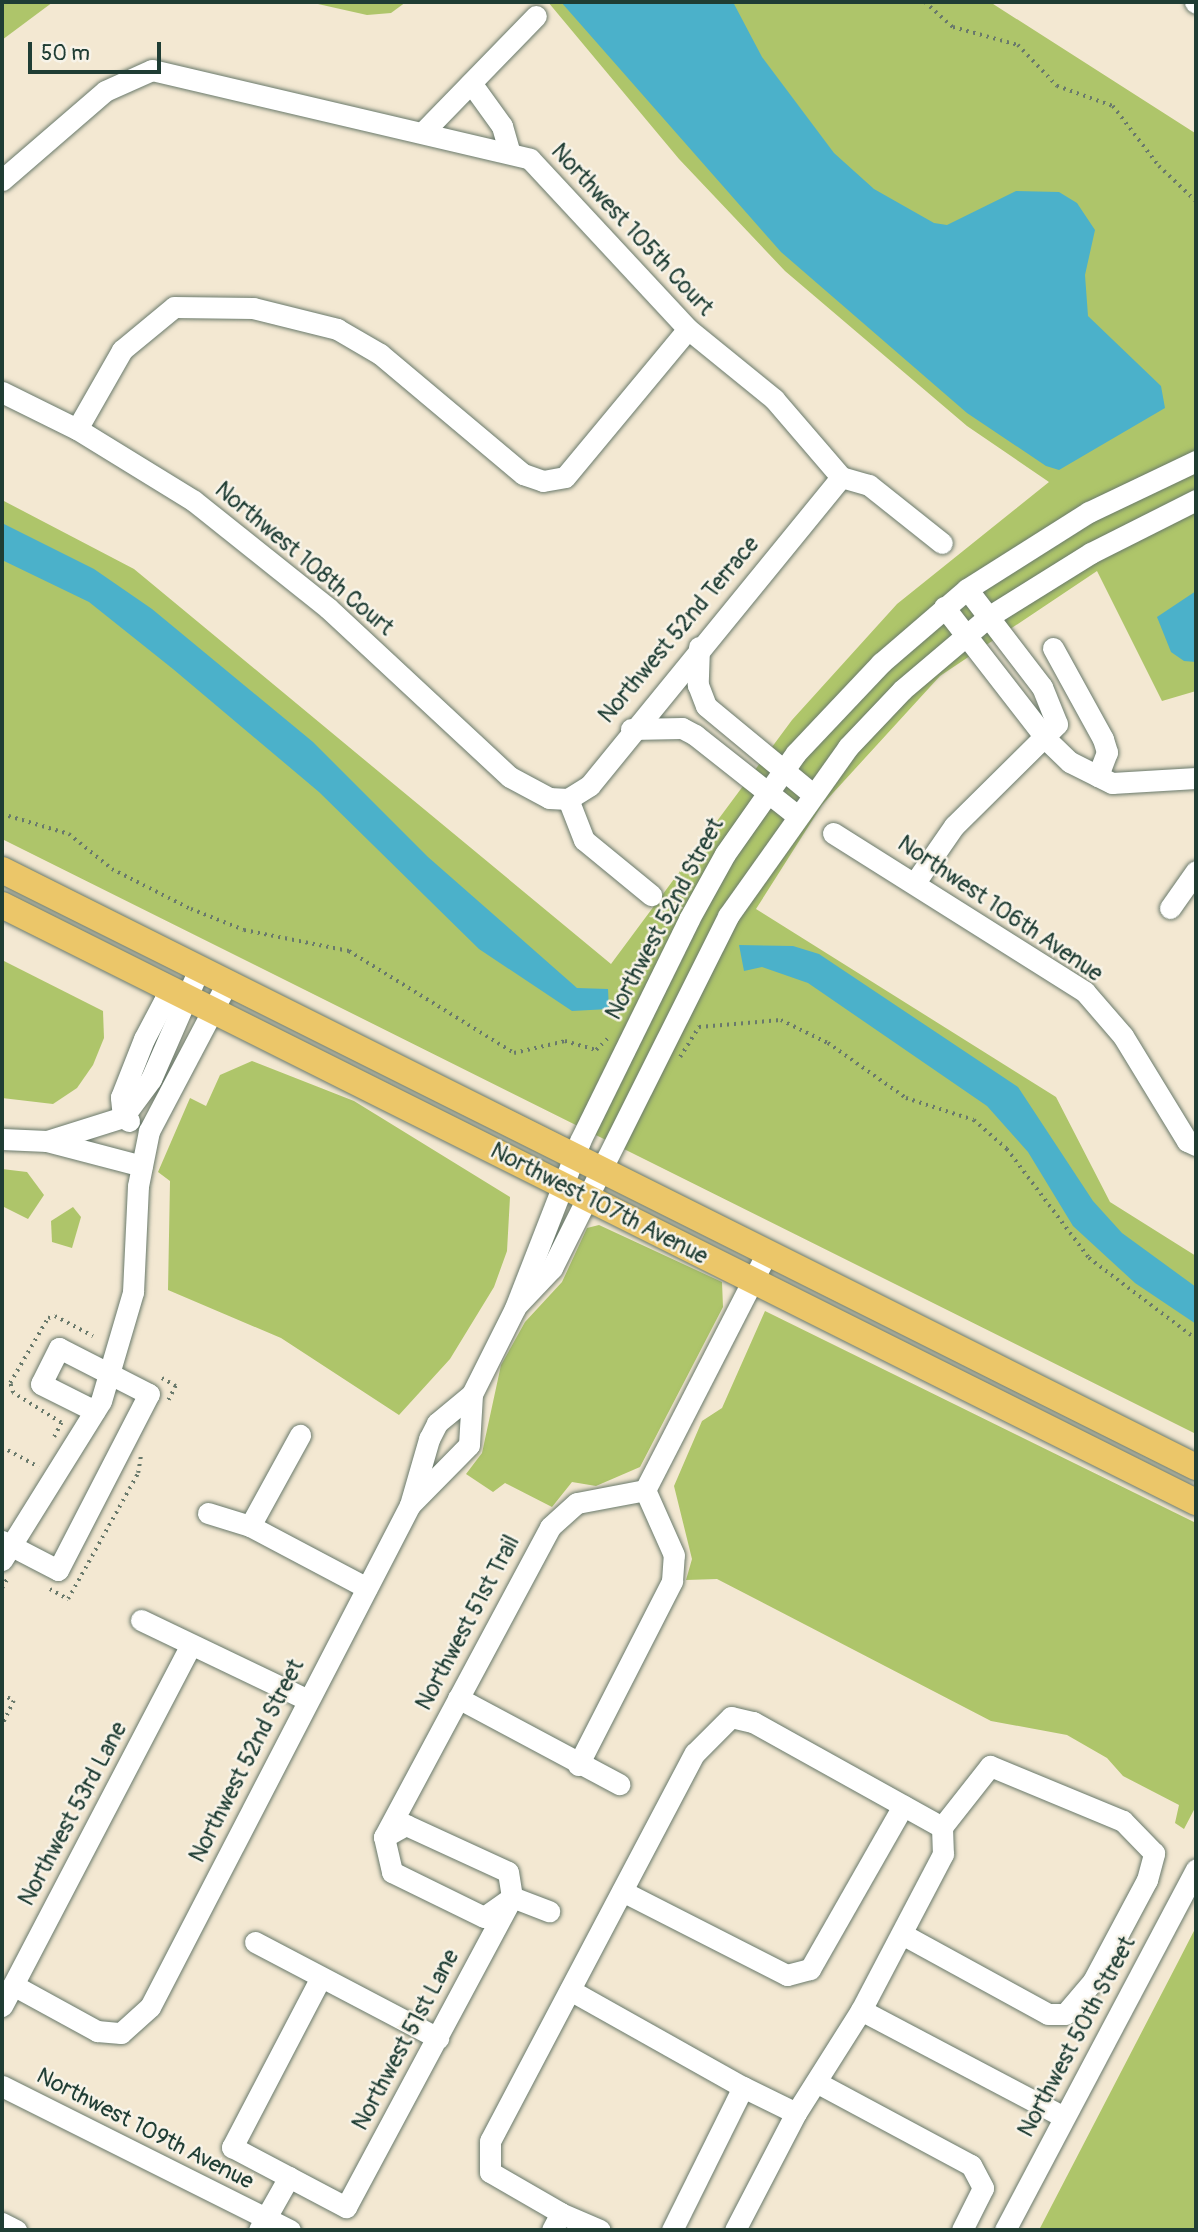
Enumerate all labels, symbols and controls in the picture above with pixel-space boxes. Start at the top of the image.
scale bar [32,28,164,72]
text: 50 m [41,40,90,67]
street label: Northwest 105th Court [545,138,719,322]
street label: Northwest 108th Court [209,476,399,642]
street label: Northwest 52nd Terrace [593,531,765,729]
street label: Northwest 52nd Street [600,813,730,1025]
street label: Northwest 106th Avenue [892,830,1108,988]
street label: Northwest 107th Avenue [486,1137,712,1271]
street label: Northwest 51st Trail [410,1531,526,1715]
street label: Northwest 52nd Street [184,1655,310,1867]
street label: Northwest 53rd Lane [13,1717,133,1911]
street label: Northwest 50th Street [1012,1932,1142,2142]
street label: Northwest 51st Lane [347,1945,465,2135]
street label: Northwest 109th Avenue [32,2062,258,2196]

